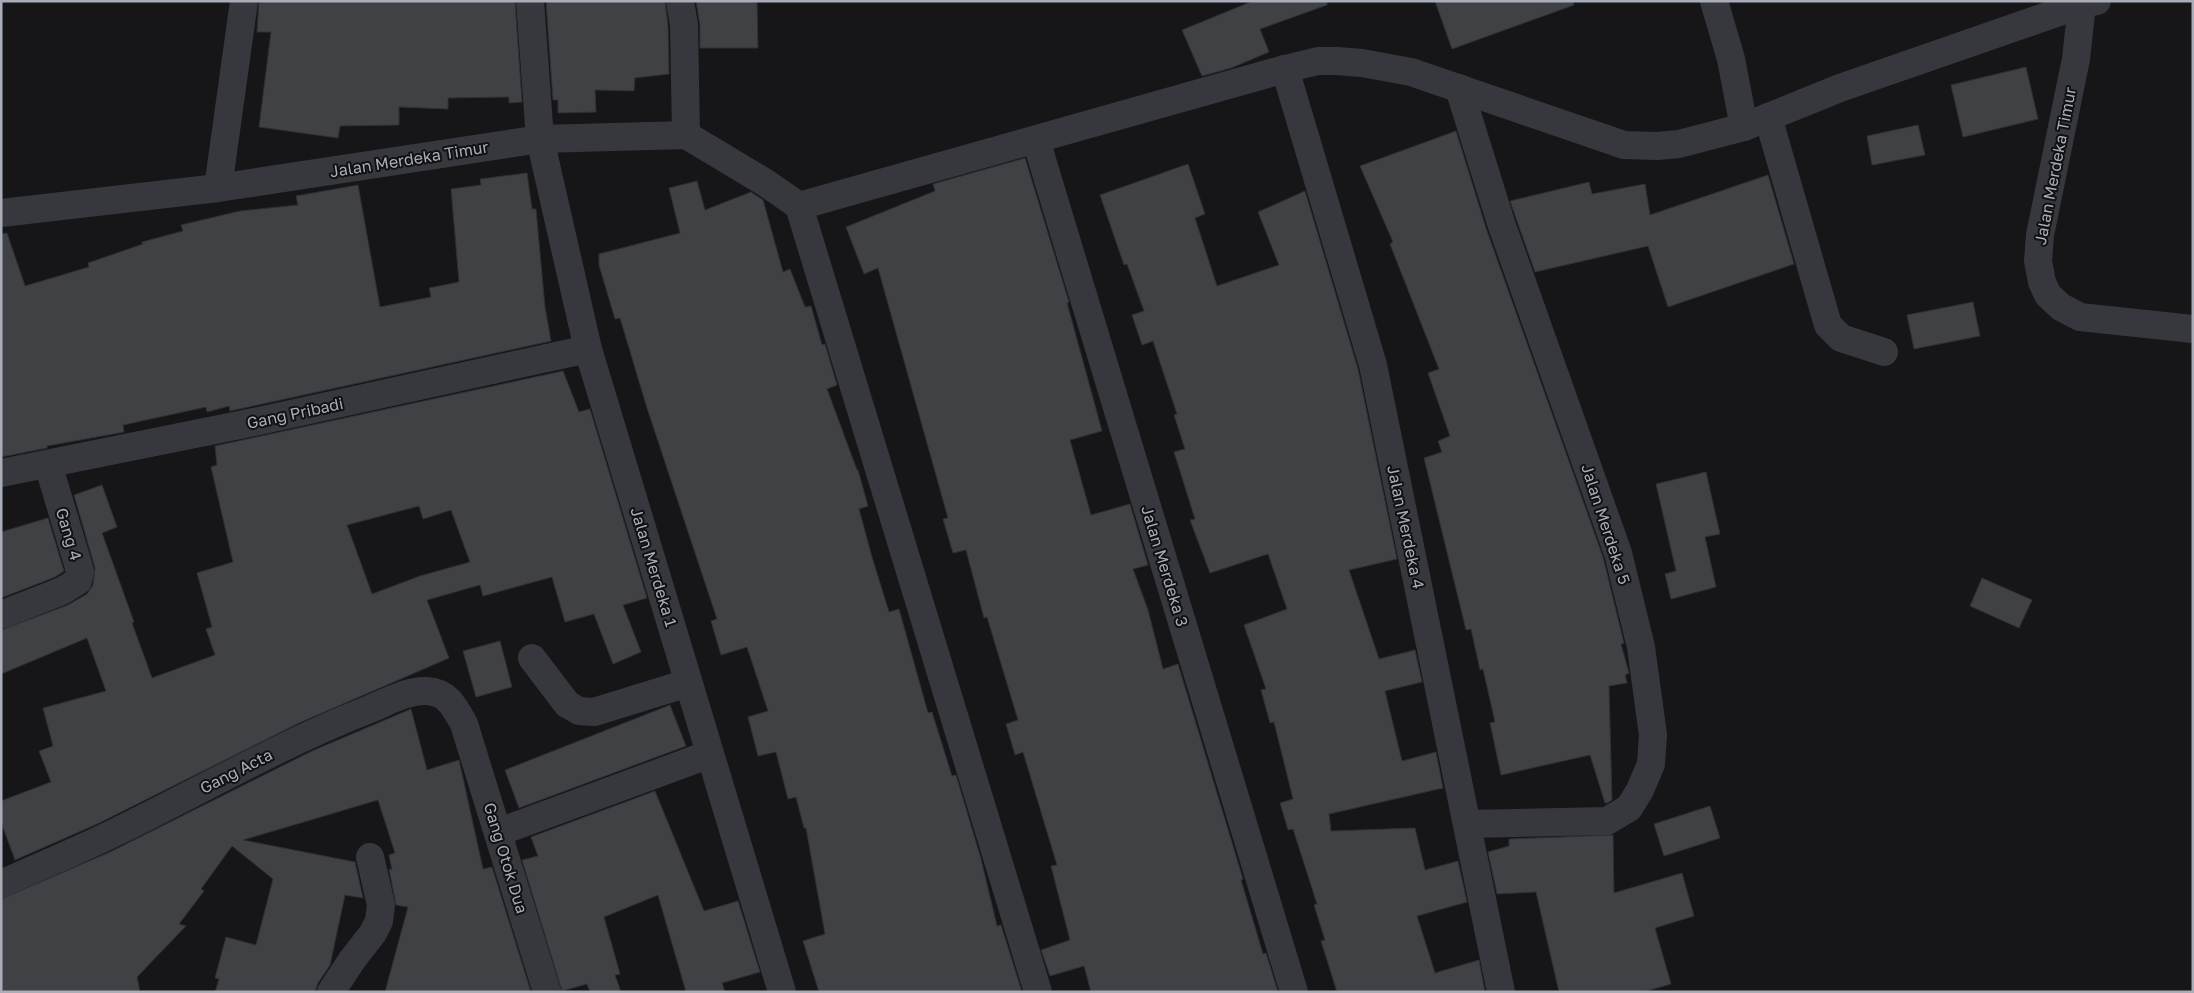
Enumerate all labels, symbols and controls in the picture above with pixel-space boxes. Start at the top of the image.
street label: Jalan Merdeka Timur [2030,85,2080,247]
street label: Jalan Merdeka Timur [328,137,490,181]
street label: Gang Pribadi [245,393,345,433]
street label: Jalan Merdeka 5 [1577,461,1635,587]
street label: Jalan Merdeka 4 [1383,463,1429,591]
street label: Jalan Merdeka 3 [1137,503,1193,629]
street label: Gang 4 [52,505,86,563]
street label: Jalan Merdeka 1 [626,505,682,629]
street label: Gang Acta [196,744,276,798]
street label: Gang Otok Dua [480,800,532,916]

